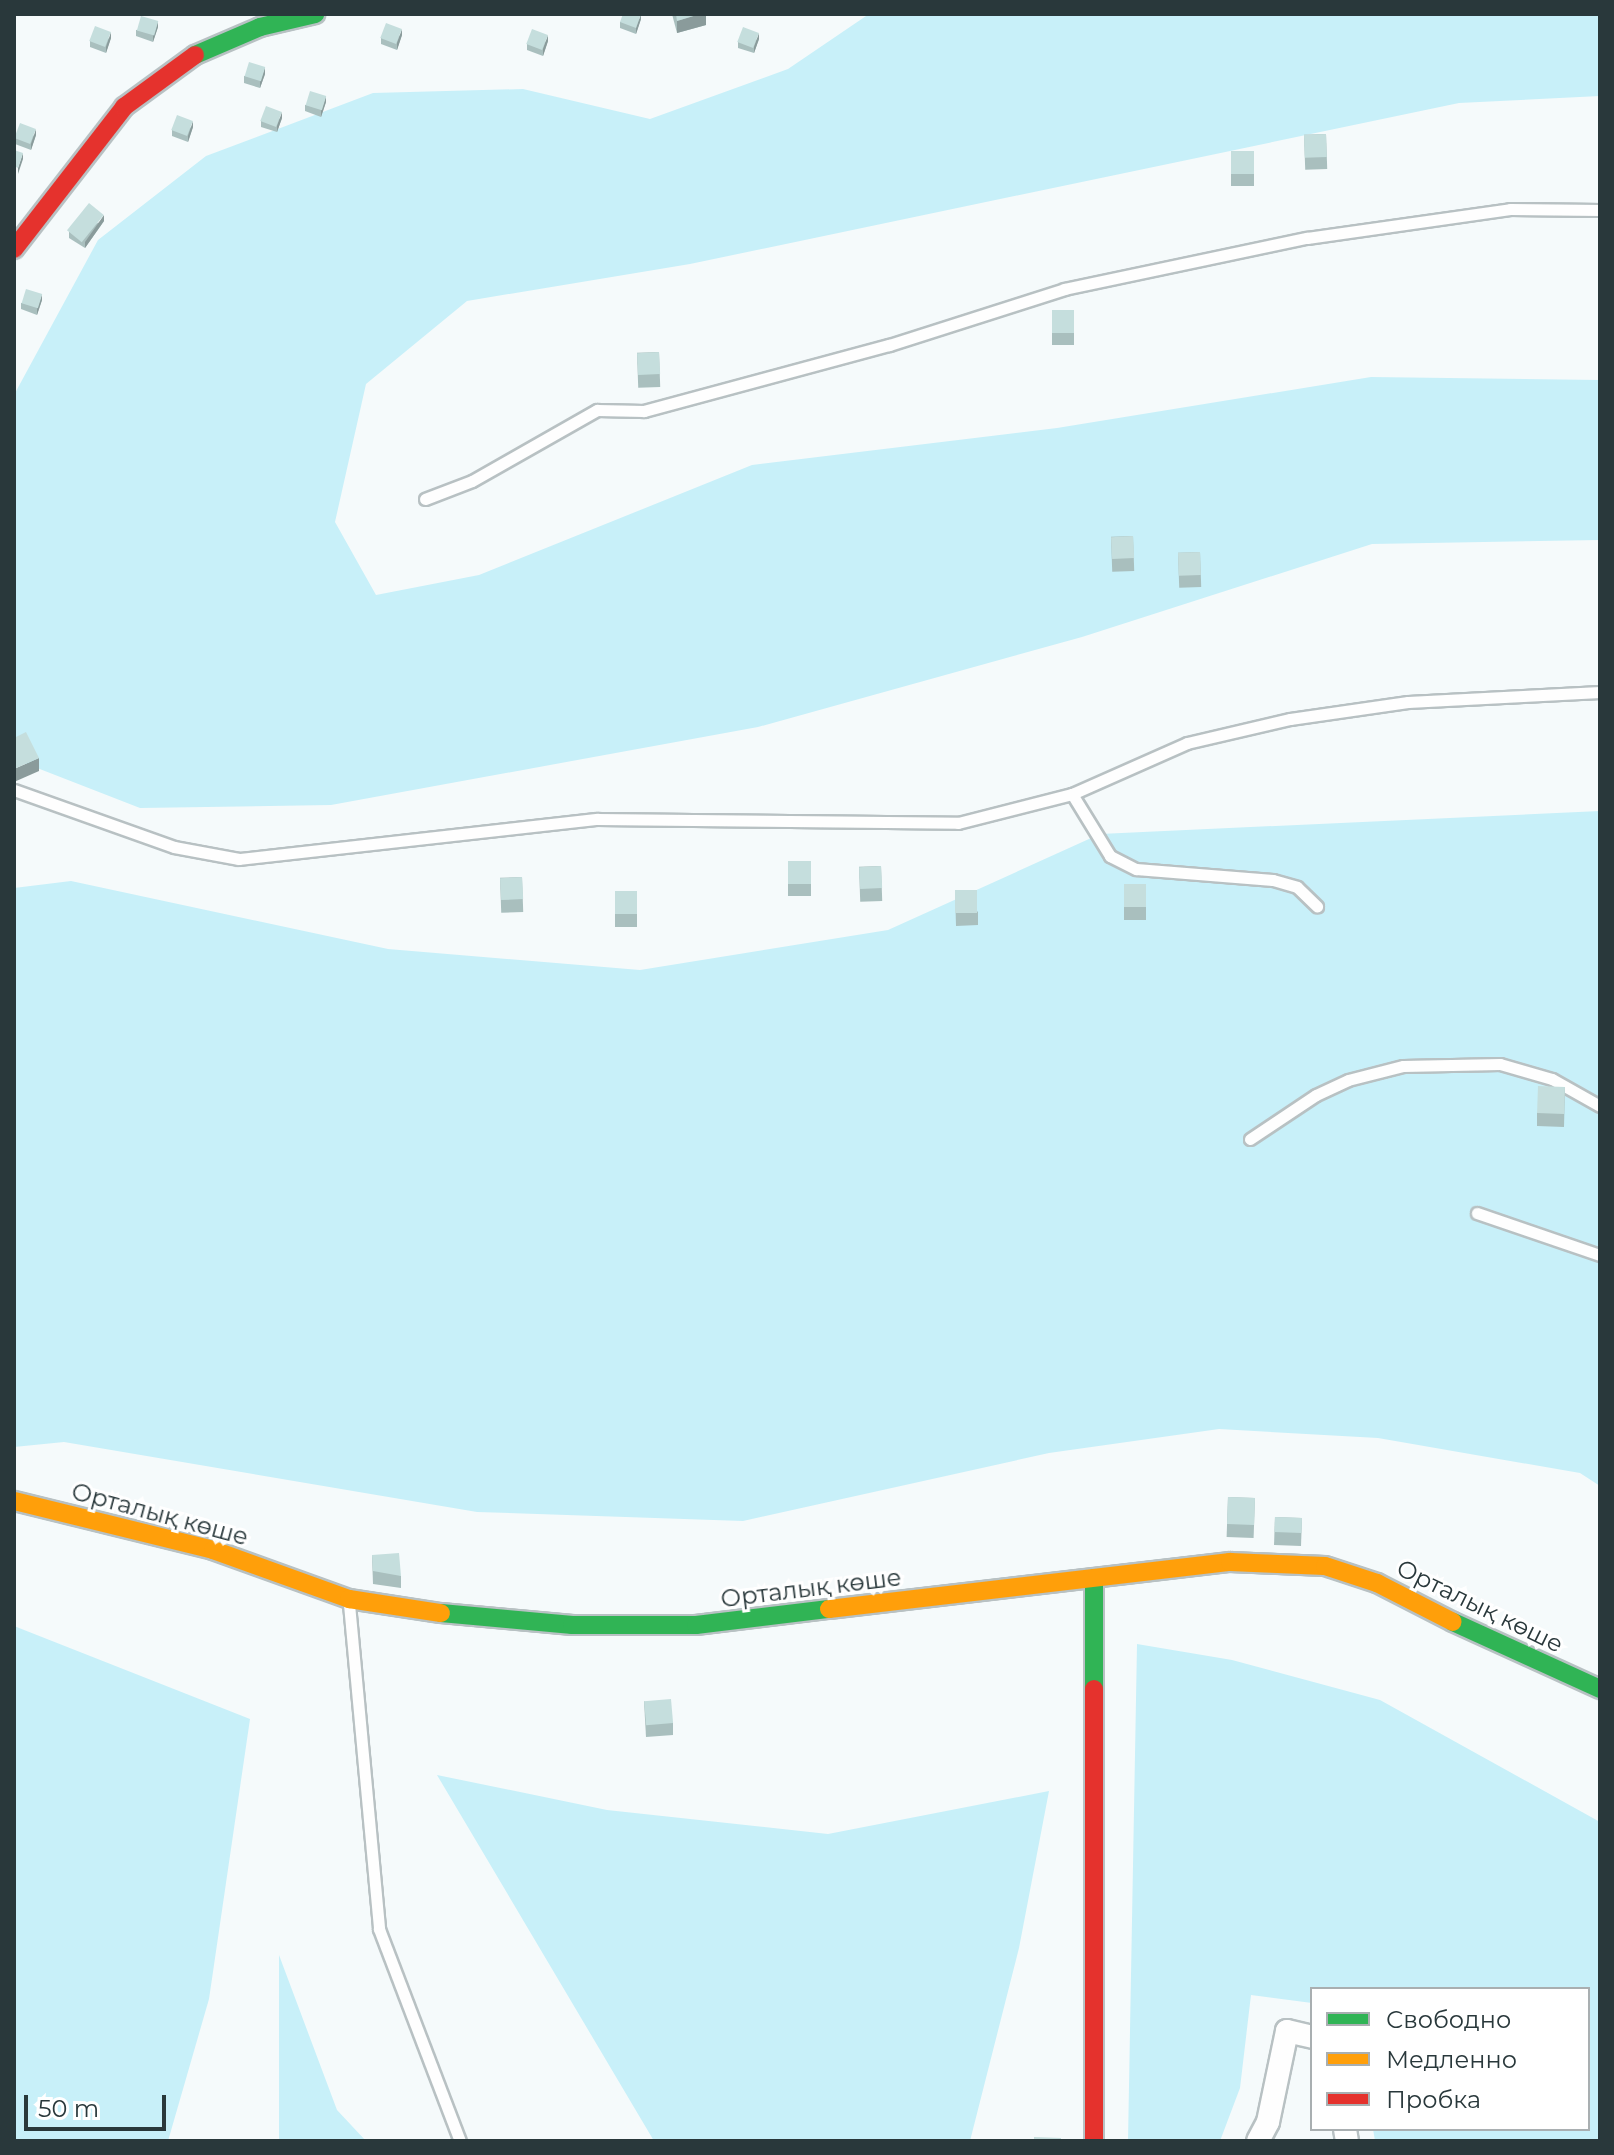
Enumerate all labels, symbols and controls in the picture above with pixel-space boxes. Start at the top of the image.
street label: Орталық көше [68,1477,252,1551]
street label: Орталық көше [1392,1553,1568,1659]
street label: Орталық көше [719,1563,903,1613]
legend [1310,1987,1590,2131]
text: Свободно [1386,2005,1511,2034]
text: Медленно [1386,2045,1517,2074]
scale bar [28,2079,170,2129]
text: Пробка [1386,2085,1481,2114]
text: 50 m [38,2094,99,2123]

